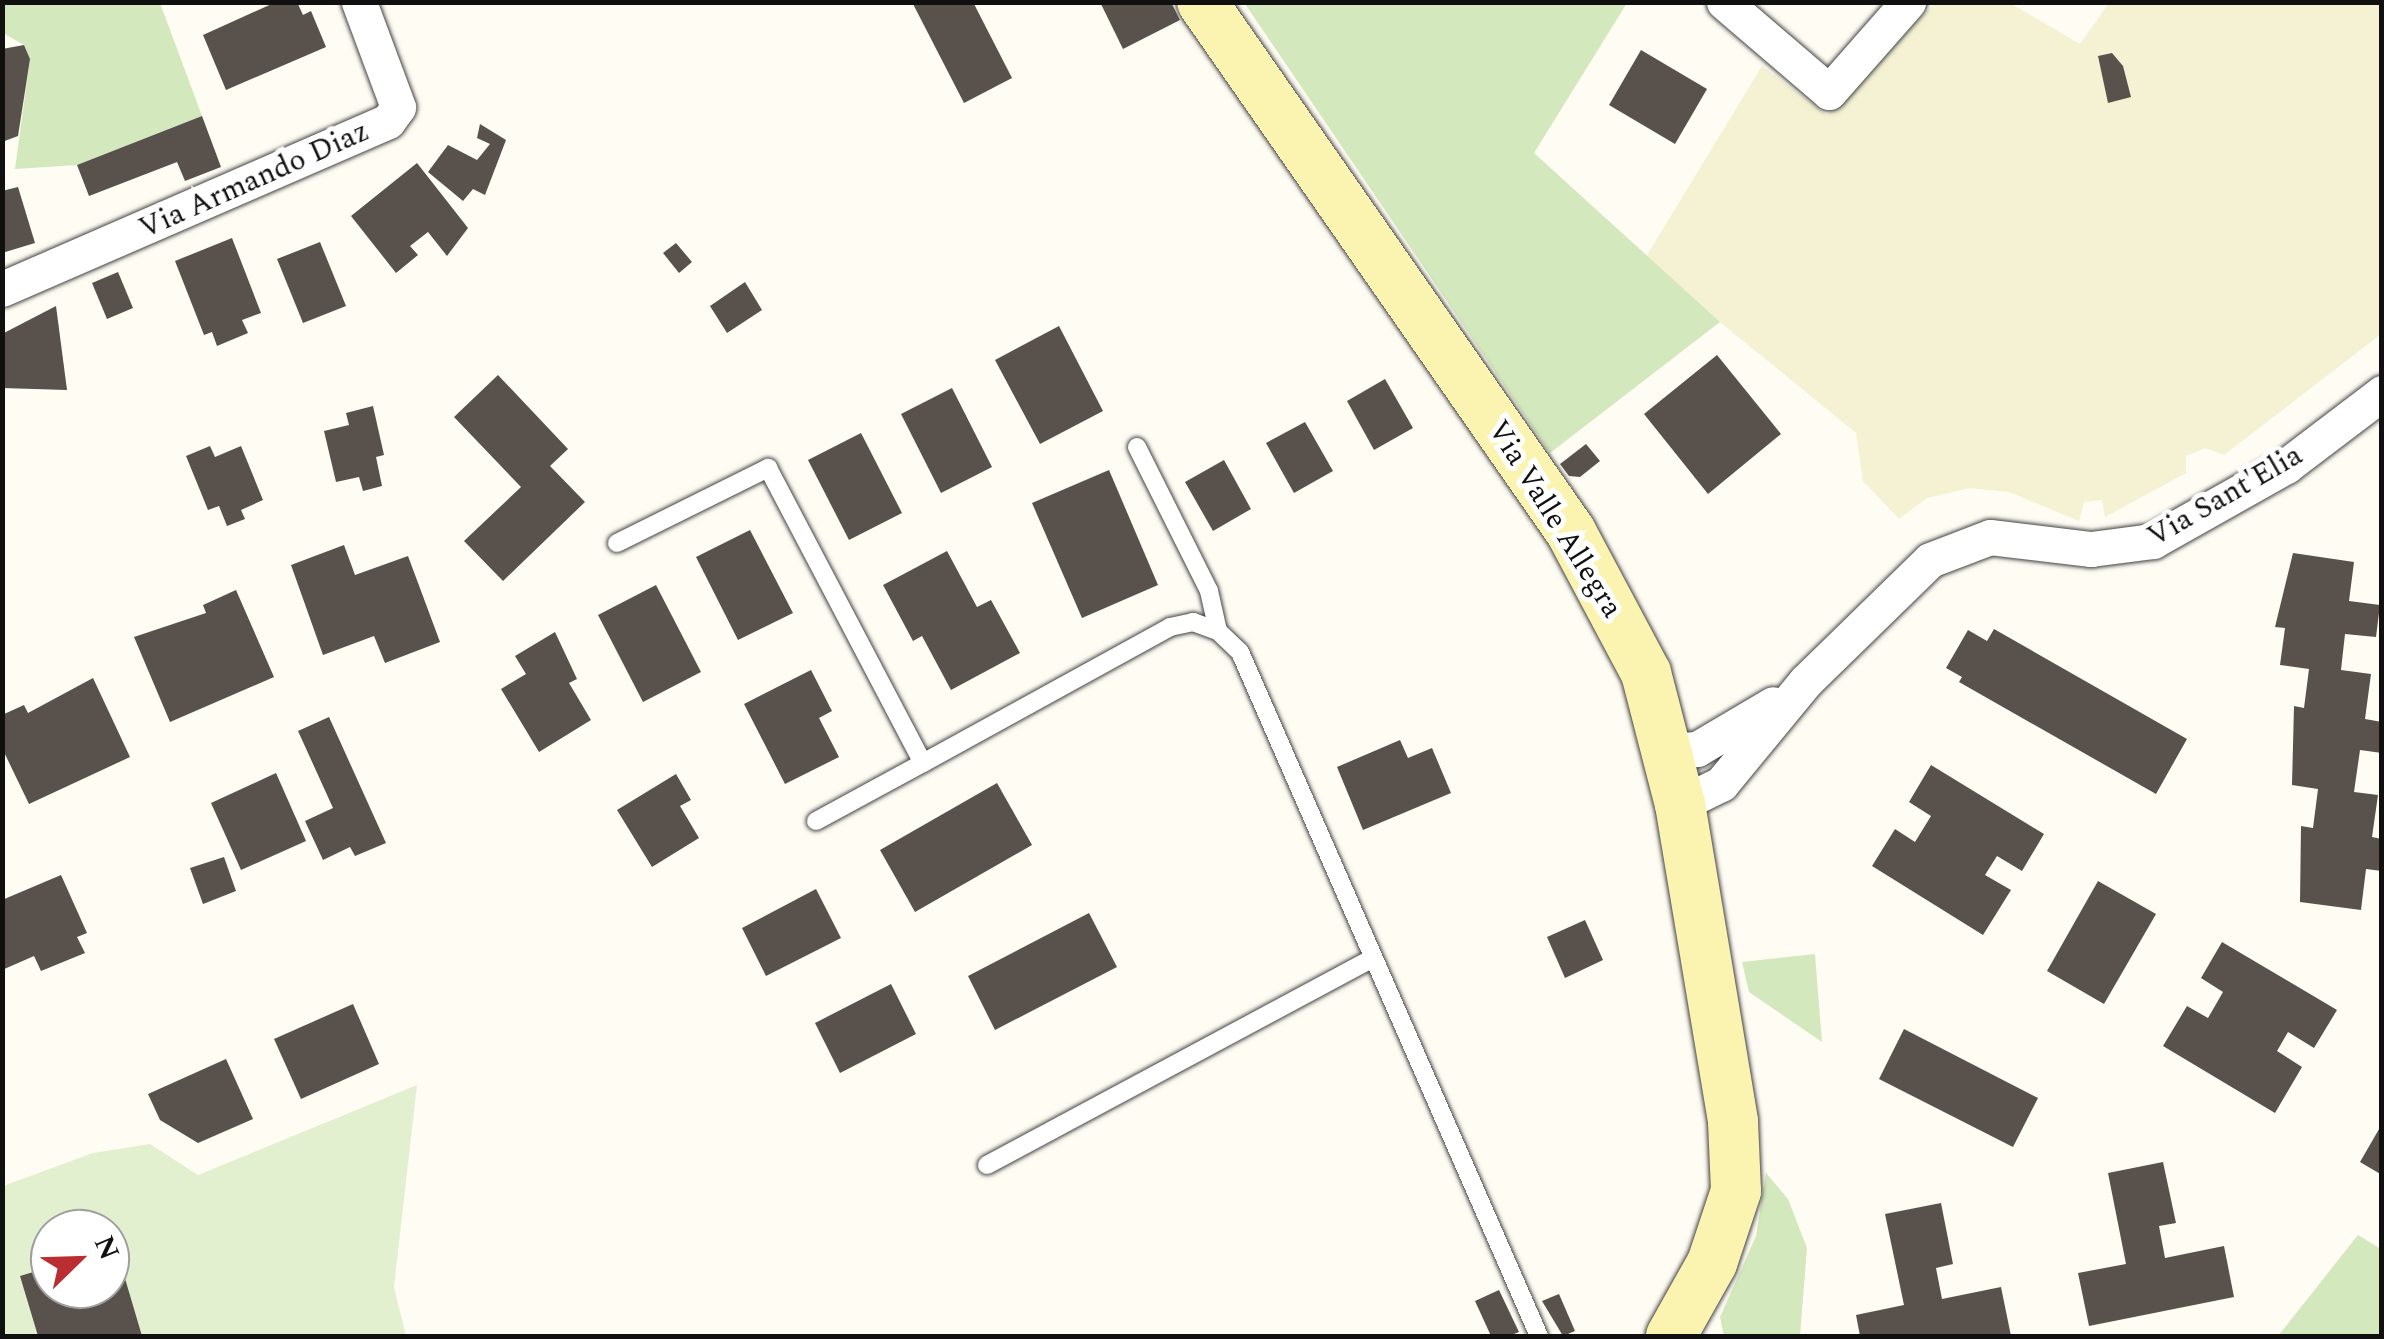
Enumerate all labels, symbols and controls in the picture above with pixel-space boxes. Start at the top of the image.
street label: Via Armando Diaz [133,113,375,247]
street label: Via Valle Allegra [1480,414,1630,624]
street label: Via Sant'Elia [2141,437,2309,555]
north arrow [30,1209,130,1309]
text: N [82,1229,130,1267]

